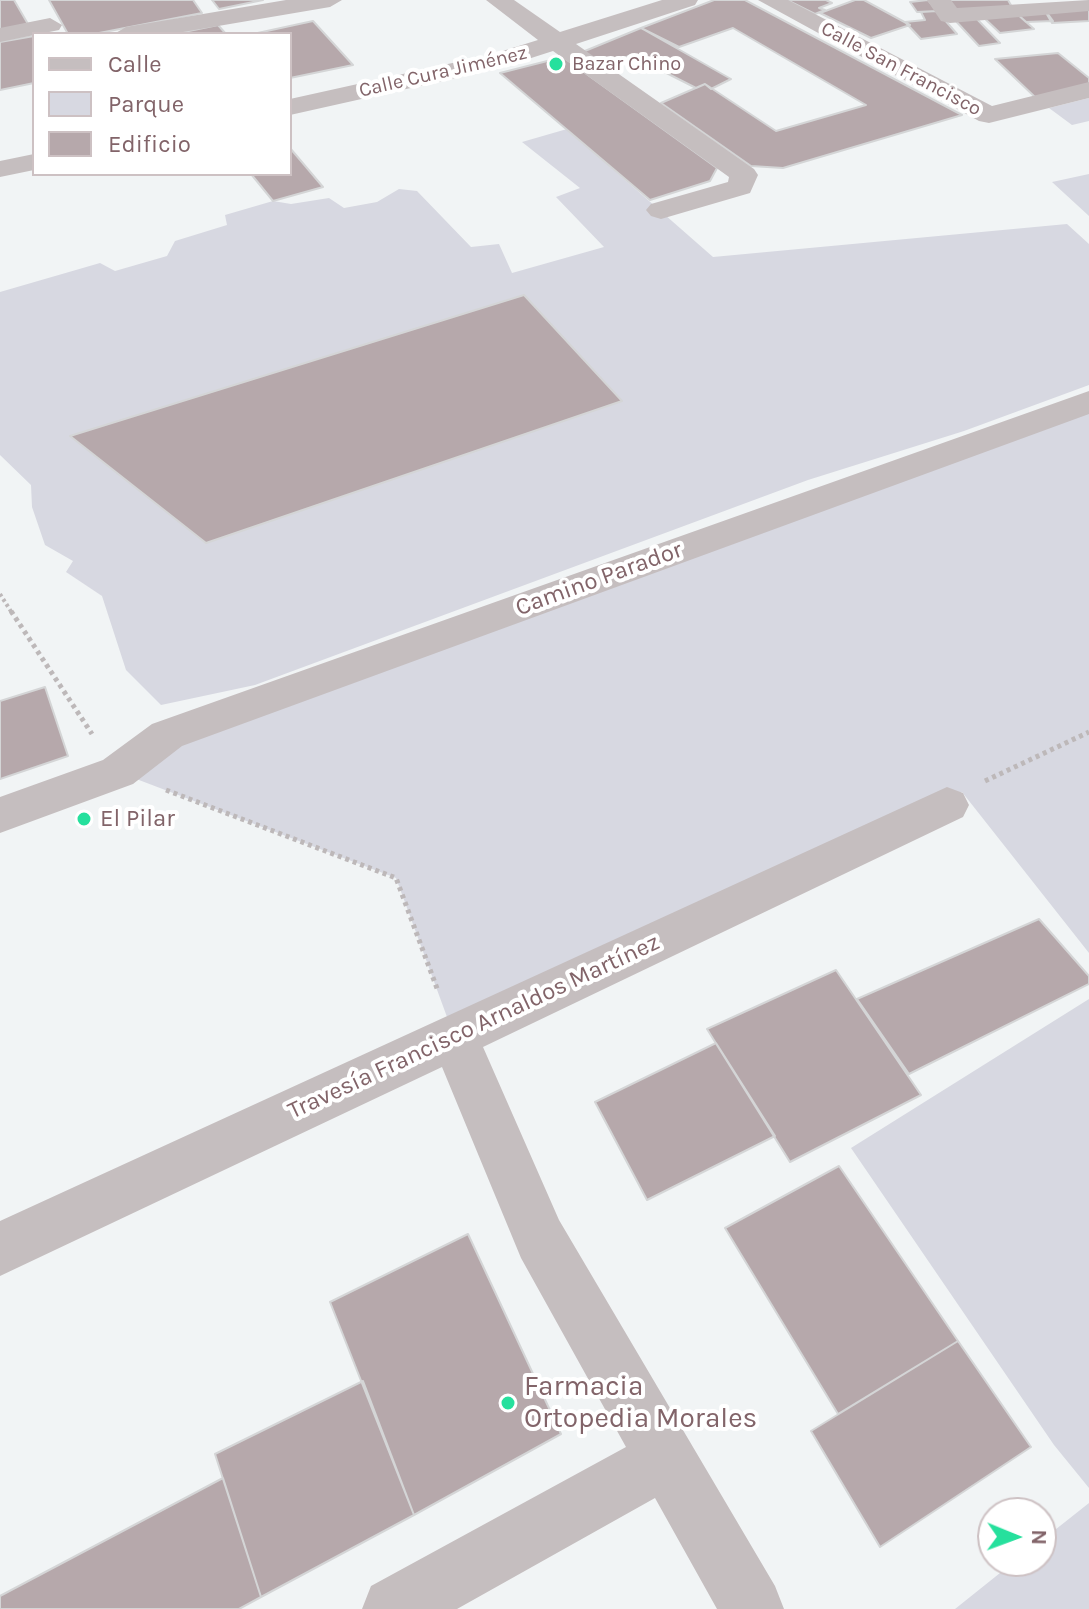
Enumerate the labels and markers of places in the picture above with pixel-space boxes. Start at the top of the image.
place label: Bazar Chino [572,52,681,76]
marker: Bazar Chino [547,55,565,73]
place label: El Pilar [100,805,175,833]
marker: El Pilar [75,810,93,828]
place label: Farmacia Ortopedia Morales [524,1370,757,1436]
marker: Farmacia Ortopedia Morales [499,1394,517,1412]

